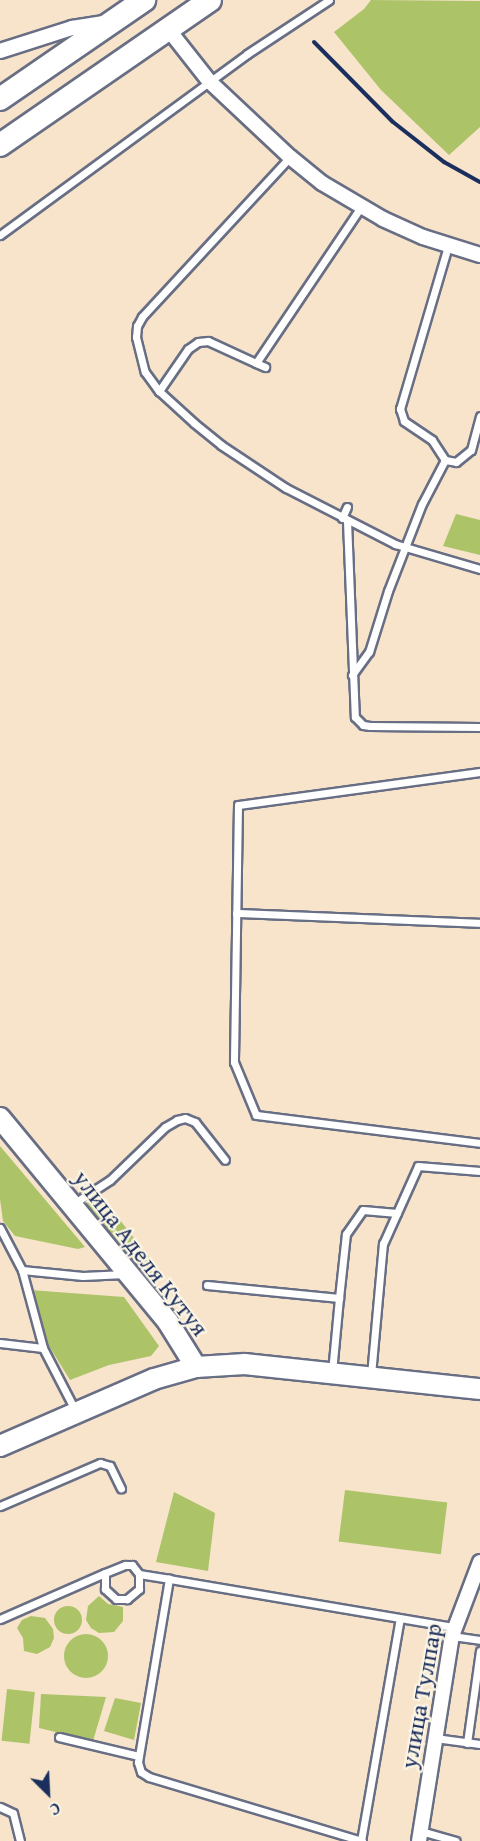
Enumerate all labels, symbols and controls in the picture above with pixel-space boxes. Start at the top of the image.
street label: улица Аделя Кутуя [67,1164,215,1342]
street label: улица Тулпар [394,1621,448,1771]
north arrow [18,1763,78,1823]
text: С [46,1797,64,1822]

